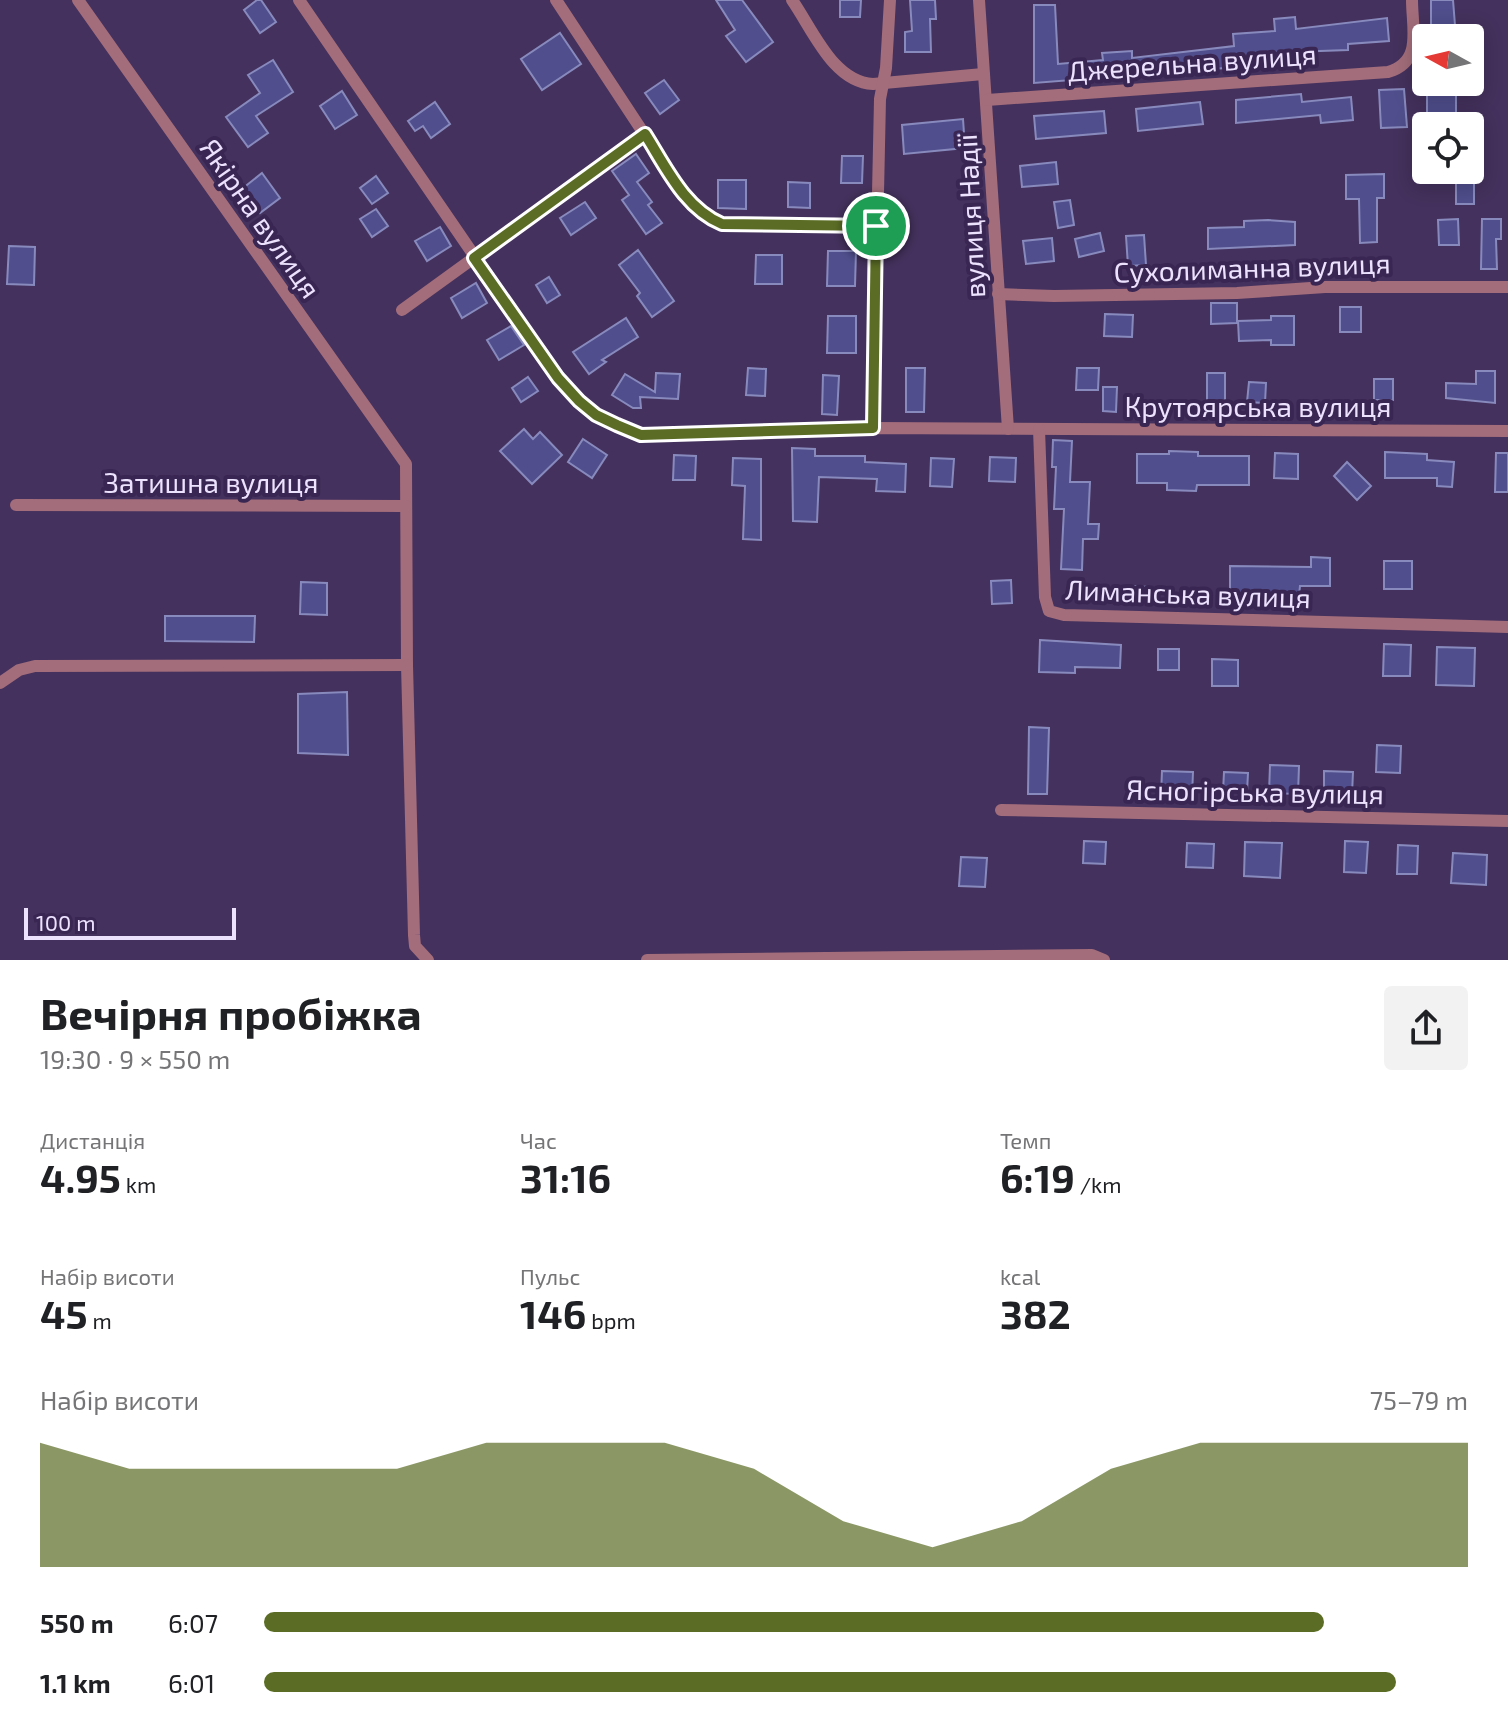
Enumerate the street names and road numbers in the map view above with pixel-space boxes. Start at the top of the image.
street label: Джерельна вулиця [1066,36,1318,88]
street label: Якірна вулиця [193,132,329,304]
street label: вулиця Надії [949,132,991,299]
street label: Сухолиманна вулиця [1113,245,1391,289]
street label: Крутоярська вулиця [1124,389,1392,423]
street label: Затишна вулиця [104,465,318,499]
street label: Лиманська вулиця [1065,572,1311,614]
street label: Ясногірська вулиця [1126,772,1384,810]

